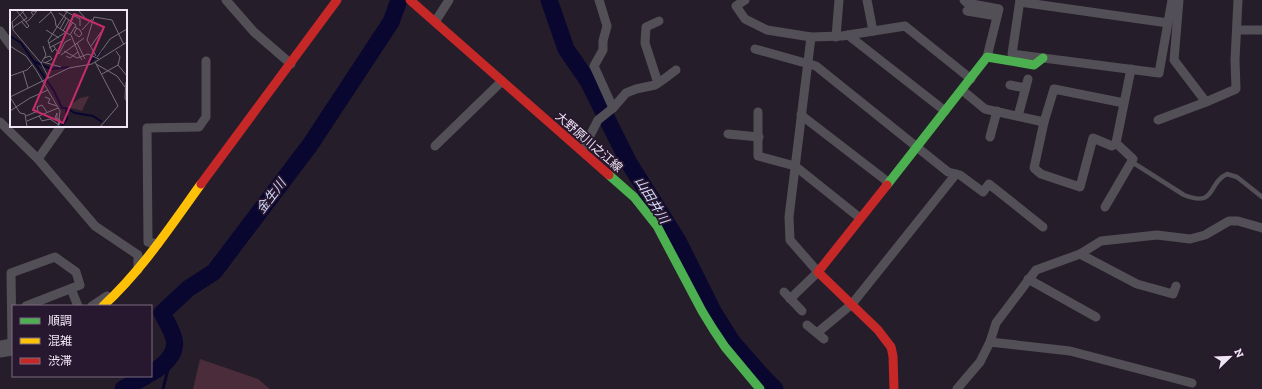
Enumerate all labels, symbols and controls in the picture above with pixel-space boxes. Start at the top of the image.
inset map [10,10,127,127]
street label: 大野原川之江線 [553,109,625,175]
water label: 金生川 [253,174,290,216]
water label: 山田井川 [632,174,673,228]
legend [12,305,152,377]
text: 順調 [48,314,72,328]
text: 混雑 [48,334,72,348]
north arrow [1210,337,1250,377]
text: N [1231,347,1247,360]
text: 渋滞 [48,354,72,368]

